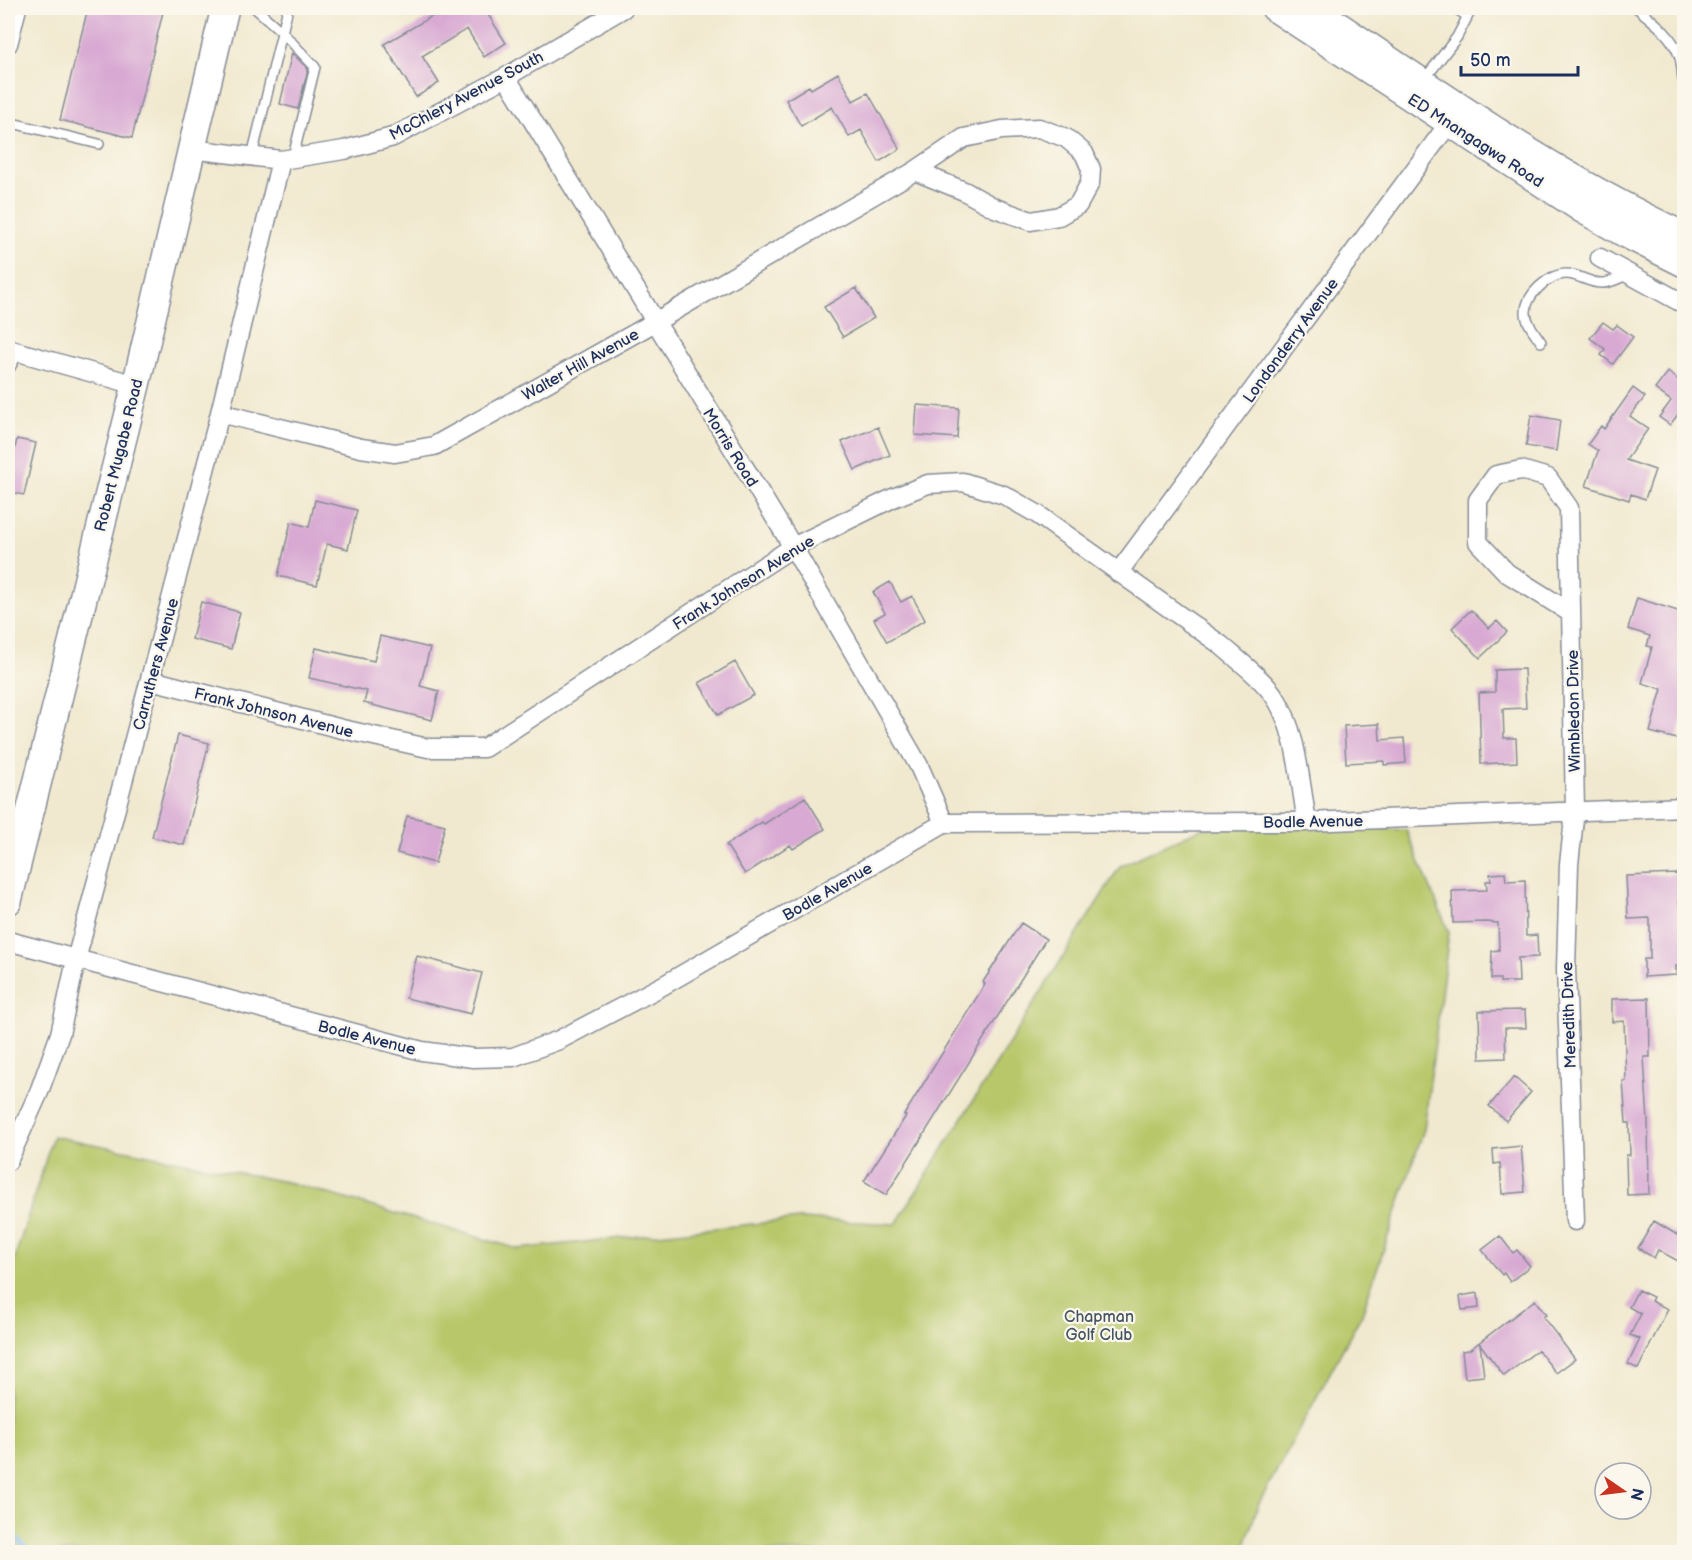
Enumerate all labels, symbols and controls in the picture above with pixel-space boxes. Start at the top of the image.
scale bar [1461,39,1578,77]
street label: McChlery Avenue South [387,48,547,145]
text: 50 m [1470,50,1511,71]
street label: ED Mnangagwa Road [1404,90,1546,192]
street label: Londonderry Avenue [1240,274,1343,407]
street label: Walter Hill Avenue [519,325,643,405]
street label: Robert Mugabe Road [91,377,148,534]
street label: Morris Road [698,405,761,491]
street label: Frank Johnson Avenue [669,532,819,635]
street label: Carruthers Avenue [130,596,183,732]
street label: Wimbledon Drive [1564,649,1585,772]
street label: Frank Johnson Avenue [192,684,356,743]
street label: Bodle Avenue [1263,812,1364,833]
street label: Bodle Avenue [780,859,876,926]
street label: Meredith Drive [1558,961,1581,1069]
street label: Bodle Avenue [316,1017,418,1060]
park label: Chapman Golf Club [1064,1308,1134,1345]
north arrow [1593,1461,1653,1521]
text: N [1625,1486,1647,1502]

